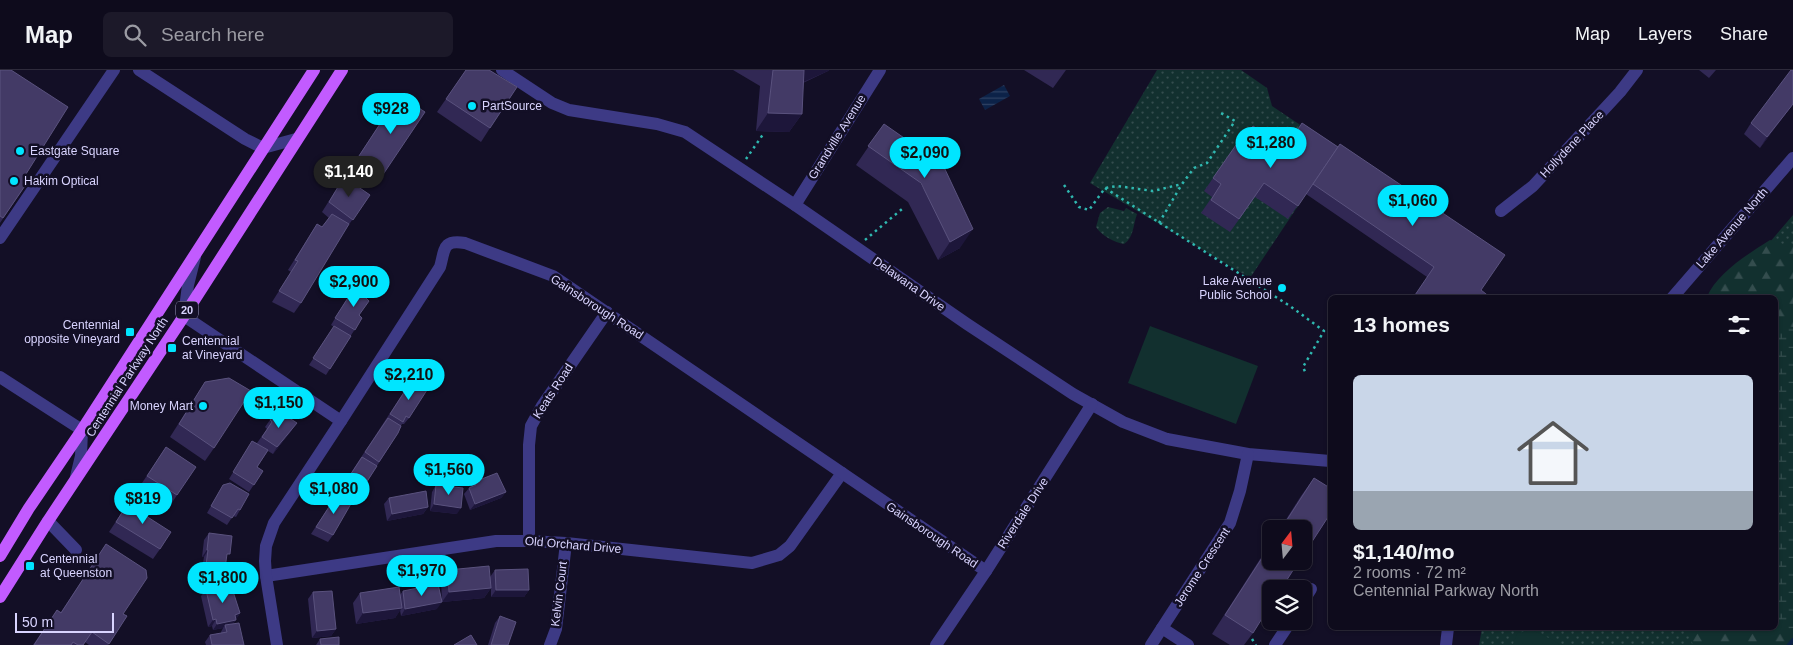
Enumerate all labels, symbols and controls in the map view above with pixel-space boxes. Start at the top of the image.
search box [103,12,453,57]
text: Map [25,21,73,48]
icon: search [121,21,149,49]
text: Search here [161,24,265,45]
text: Map [1575,24,1610,44]
text: Layers [1638,24,1692,44]
text: Share [1720,24,1768,44]
pin: $928 [361,92,421,135]
street label: Grandville Avenue [805,92,869,182]
place label: PartSource [482,99,542,113]
text: $928 [373,100,409,117]
marker: PartSource [466,100,478,112]
street label: Hollydene Place [1537,107,1607,180]
pin: $1,280 [1230,126,1312,169]
text: $1,280 [1247,134,1295,151]
pin: $2,090 [884,136,966,179]
place label: Eastgate Square [30,144,120,158]
text: $2,090 [901,144,949,161]
marker: Eastgate Square [14,145,26,157]
pin: $1,140 [308,156,390,198]
text: $1,140 [325,163,373,180]
place label: Hakim Optical [24,174,99,188]
marker: Hakim Optical [8,175,20,187]
pin: $1,060 [1372,184,1454,227]
street label: Lake Avenue North [1693,185,1771,271]
text: $1,060 [1389,192,1437,209]
street label: Delawana Drive [870,254,948,314]
pin: $2,900 [313,266,395,308]
street label: Gainsborough Road [548,272,646,342]
text: $2,900 [330,273,378,290]
place label: Lake Avenue Public School [1199,274,1272,302]
marker: Lake Avenue Public School [1276,282,1288,294]
road number: 20 [176,302,198,318]
icon: filters [1725,311,1753,339]
text: 13 homes [1353,313,1450,336]
street label: Centennial Parkway North [83,315,171,439]
place label: Centennial opposite Vineyard [24,318,120,346]
marker: Centennial opposite Vineyard [124,326,136,338]
place label: Centennial at Vineyard [182,334,243,362]
marker: Centennial at Vineyard [166,342,178,354]
pin: $2,210 [368,358,450,401]
street label: Keats Road [530,361,576,421]
text: $2,210 [385,366,433,383]
pin: $1,150 [238,386,320,429]
text: $1,150 [255,394,303,411]
place label: Money Mart [130,399,194,413]
marker: Money Mart [197,400,209,412]
icon: home [1508,408,1598,498]
pin: $1,560 [408,454,490,496]
text: $1,560 [425,461,473,478]
pin: $1,080 [293,472,375,515]
street label: Riverdale Drive [995,475,1051,551]
text: $1,080 [310,480,358,497]
pin: $819 [113,482,173,525]
text: $819 [125,490,161,507]
street label: Gainsborough Road [884,499,980,571]
north arrow [1262,520,1312,570]
map controls [1262,520,1312,630]
street label: Jerome Crescent [1171,524,1233,609]
street label: Old Orchard Drive [524,534,622,556]
text: $1,140/mo [1353,540,1455,563]
place label: Centennial at Queenston [40,552,112,580]
pin: $1,970 [381,554,463,597]
marker: Centennial at Queenston [24,560,36,572]
street label: Kelvin Court [548,560,570,627]
pin: $1,800 [182,562,264,604]
text: $1,970 [398,562,446,579]
text: 2 rooms · 72 m² [1353,564,1466,581]
text: $1,800 [199,569,247,586]
button: layers [1262,580,1312,630]
text: Centennial Parkway North [1353,582,1539,599]
scale bar [15,610,114,633]
text: 50 m [22,614,53,630]

